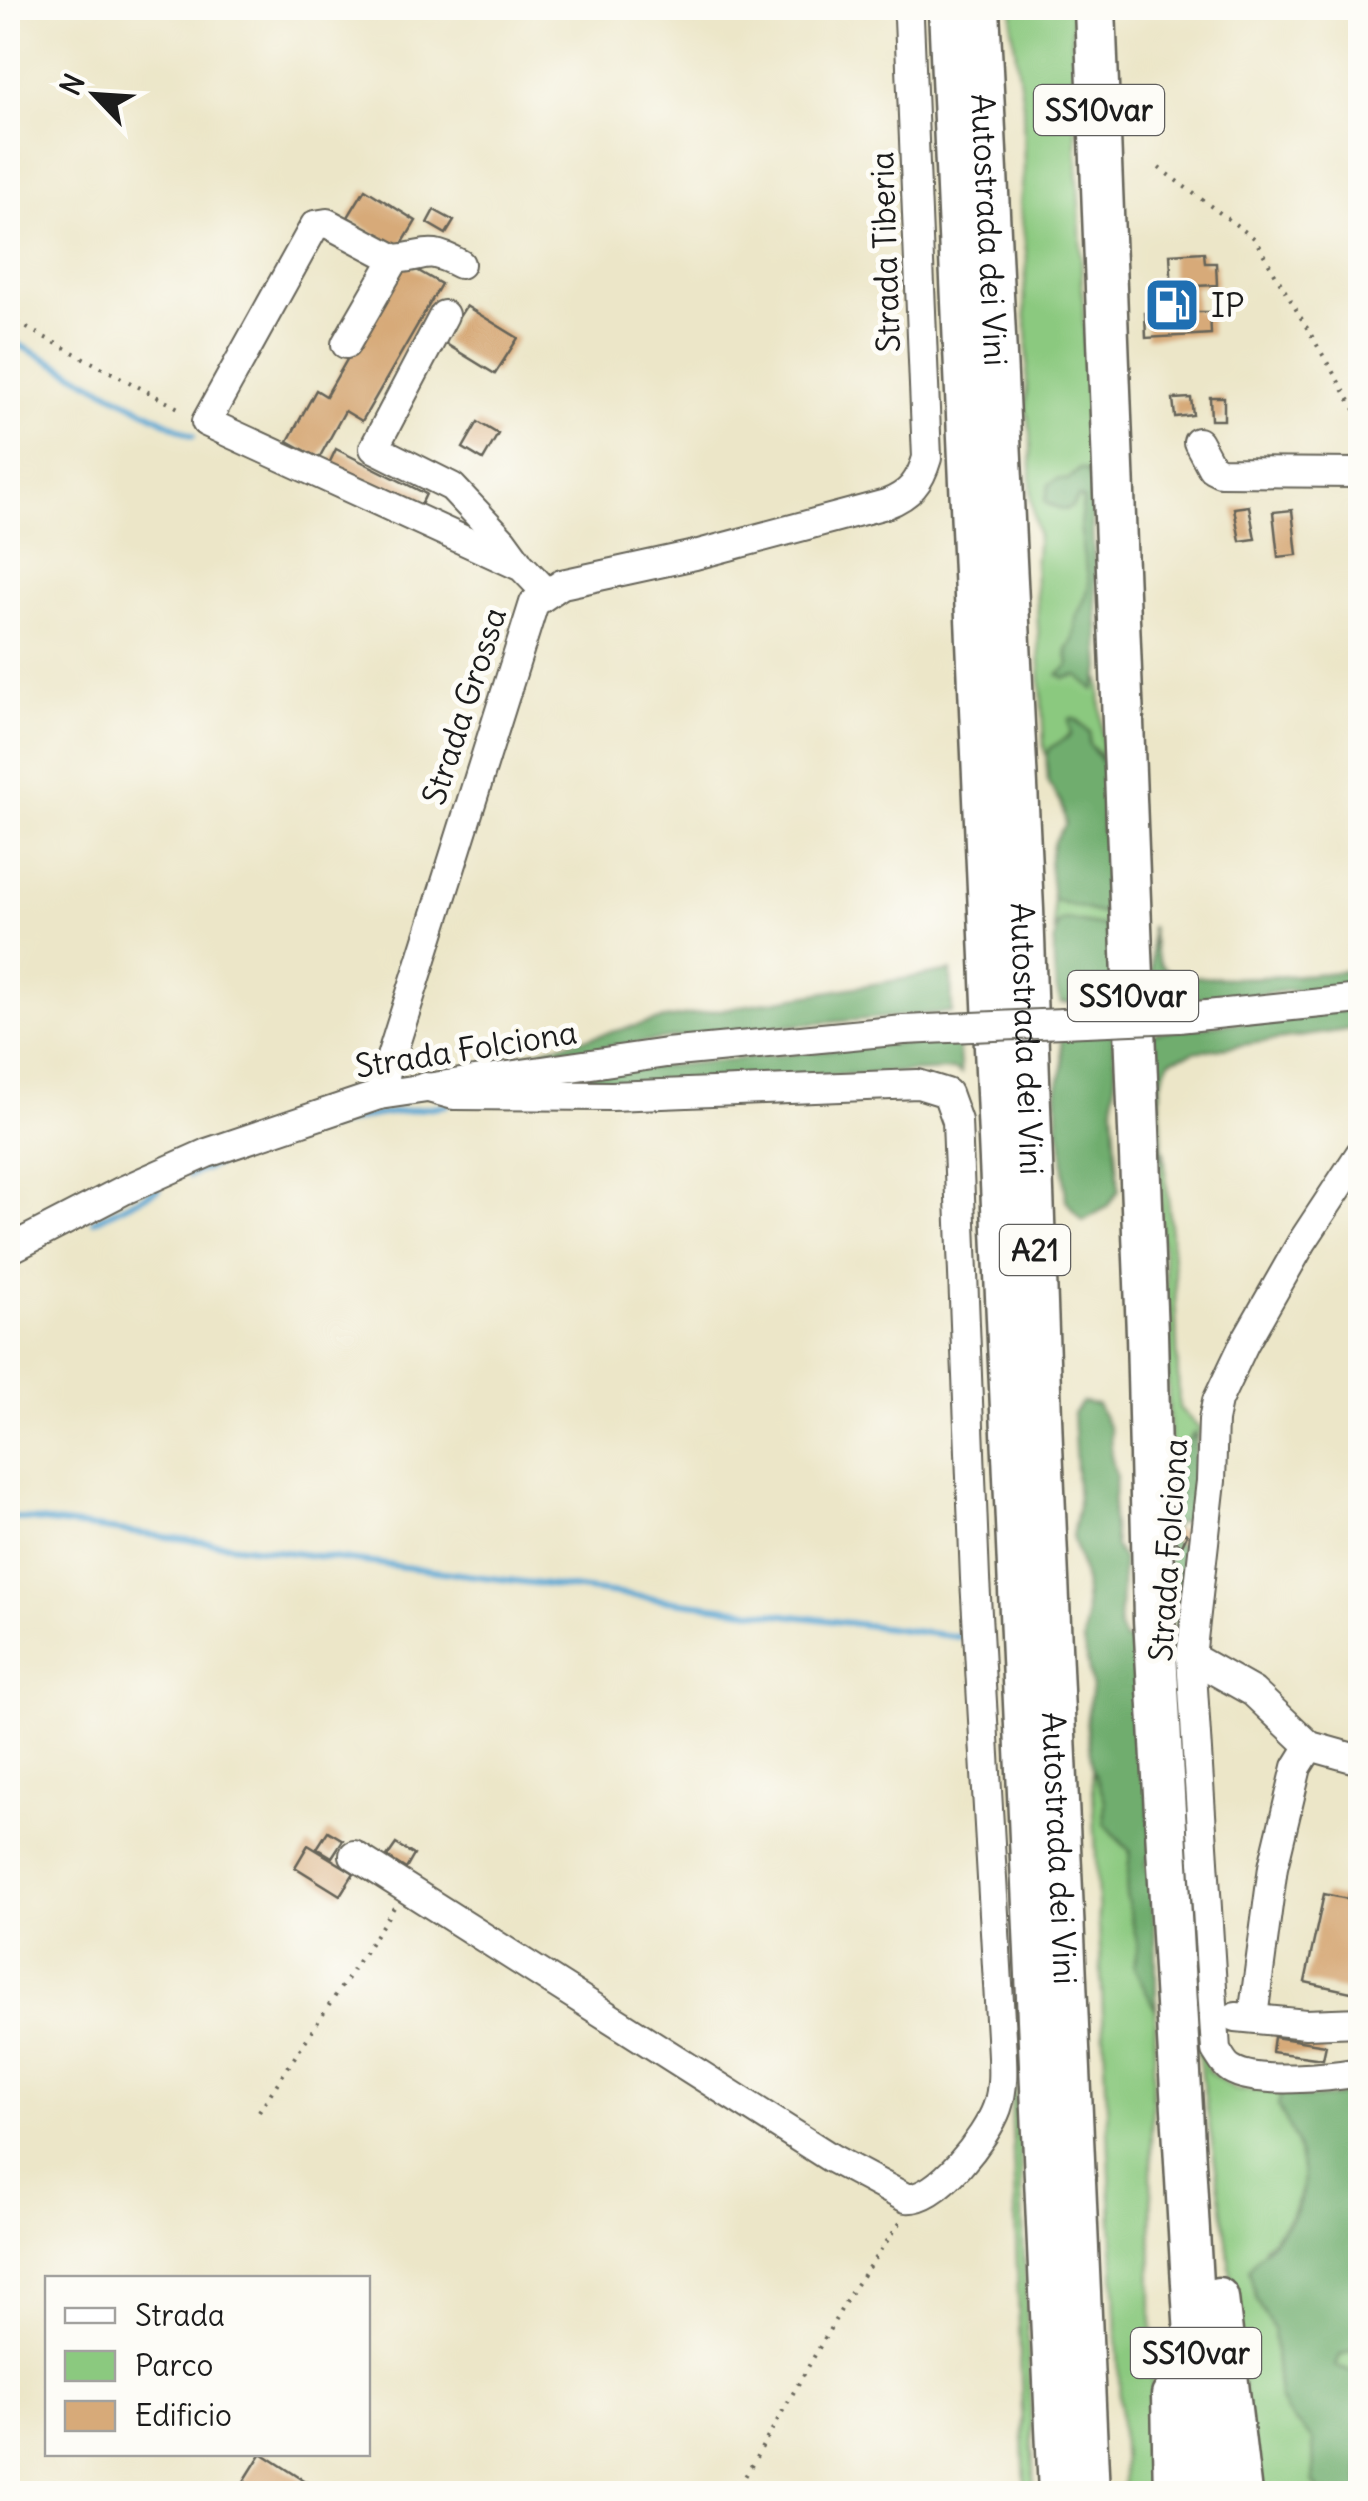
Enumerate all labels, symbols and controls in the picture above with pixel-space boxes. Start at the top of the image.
north arrow [45,45,145,145]
text: N [52,68,93,101]
road number: SS10var [1034,85,1164,135]
street label: Autostrada dei Vini [963,93,1017,367]
street label: Strada Tiberia [861,151,909,353]
fuel station icon: IP [1142,275,1202,335]
place label: IP [1211,285,1244,326]
street label: Strada Grossa [413,602,515,810]
street label: Autostrada dei Vini [1002,902,1053,1176]
road number: SS10var [1068,971,1198,1021]
street label: Strada Folciona [352,1011,580,1087]
road number: A21 [1000,1225,1070,1275]
street label: Strada Folciona [1140,1437,1196,1663]
street label: Autostrada dei Vini [1033,1711,1087,1985]
legend [45,2276,370,2456]
text: Strada [135,2296,225,2334]
road number: SS10var [1131,2328,1261,2378]
text: Parco [135,2346,213,2384]
text: Edificio [135,2396,232,2434]

